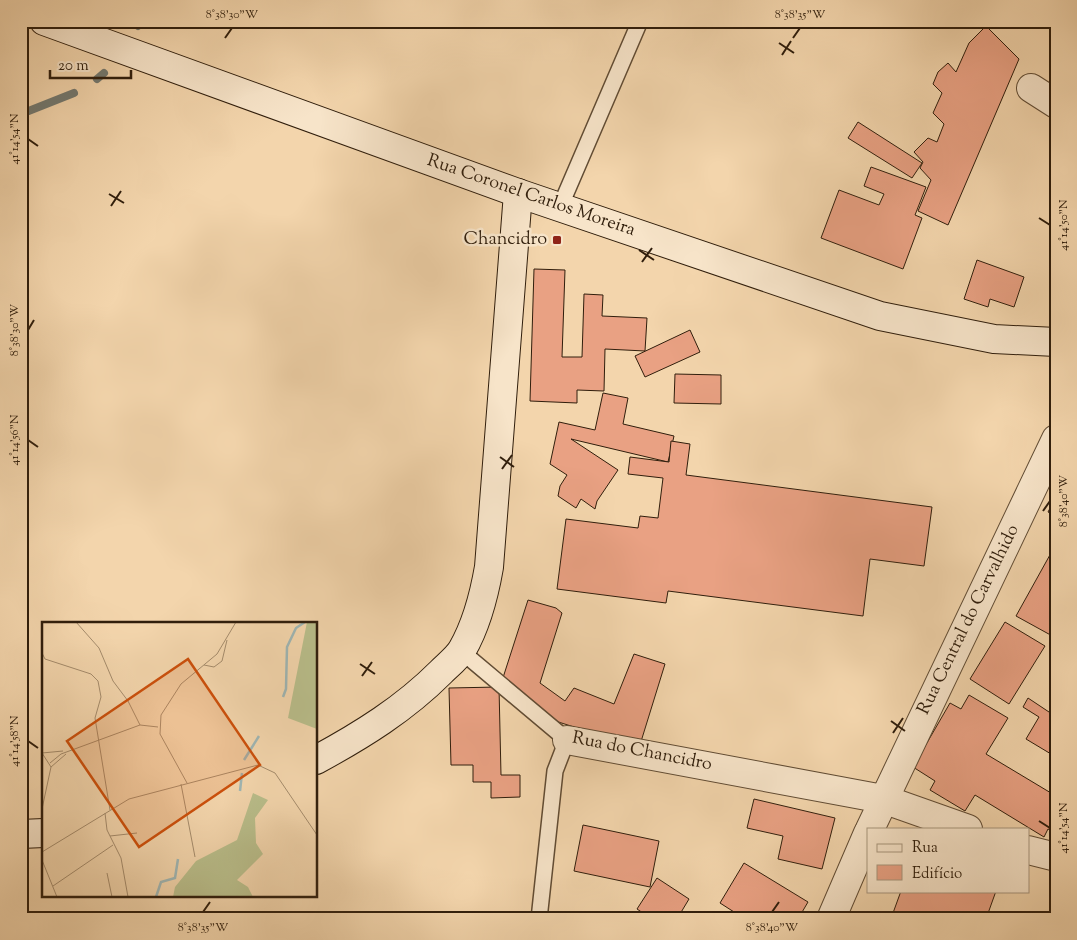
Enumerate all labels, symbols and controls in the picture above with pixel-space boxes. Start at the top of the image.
text: 8°38'30"W [206,6,259,24]
text: 8°38'35"W [775,6,826,24]
scale bar [50,48,131,80]
text: 20 m [58,56,89,77]
text: 41°14'54"N [6,113,24,165]
street label: Rua Coronel Carlos Moreira [423,148,639,244]
text: 41°14'50"N [1055,199,1073,251]
place label: Chancidro [463,227,547,253]
marker: Chancidro [551,234,563,246]
text: 8°38'30"W [6,303,24,356]
text: 41°14'56"N [6,414,24,466]
text: 8°38'40"W [1055,474,1073,527]
street label: Rua Central do Carvalhido [912,520,1026,719]
inset map [42,622,318,898]
text: 41°14'58"N [6,715,24,767]
street label: Rua do Chancidro [570,726,714,778]
text: 41°14'54"N [1055,802,1073,854]
legend [867,828,1030,892]
text: Rua [912,838,938,859]
text: Edifício [912,864,962,885]
text: 8°38'35"W [178,919,229,937]
text: 8°38'40"W [746,919,799,937]

